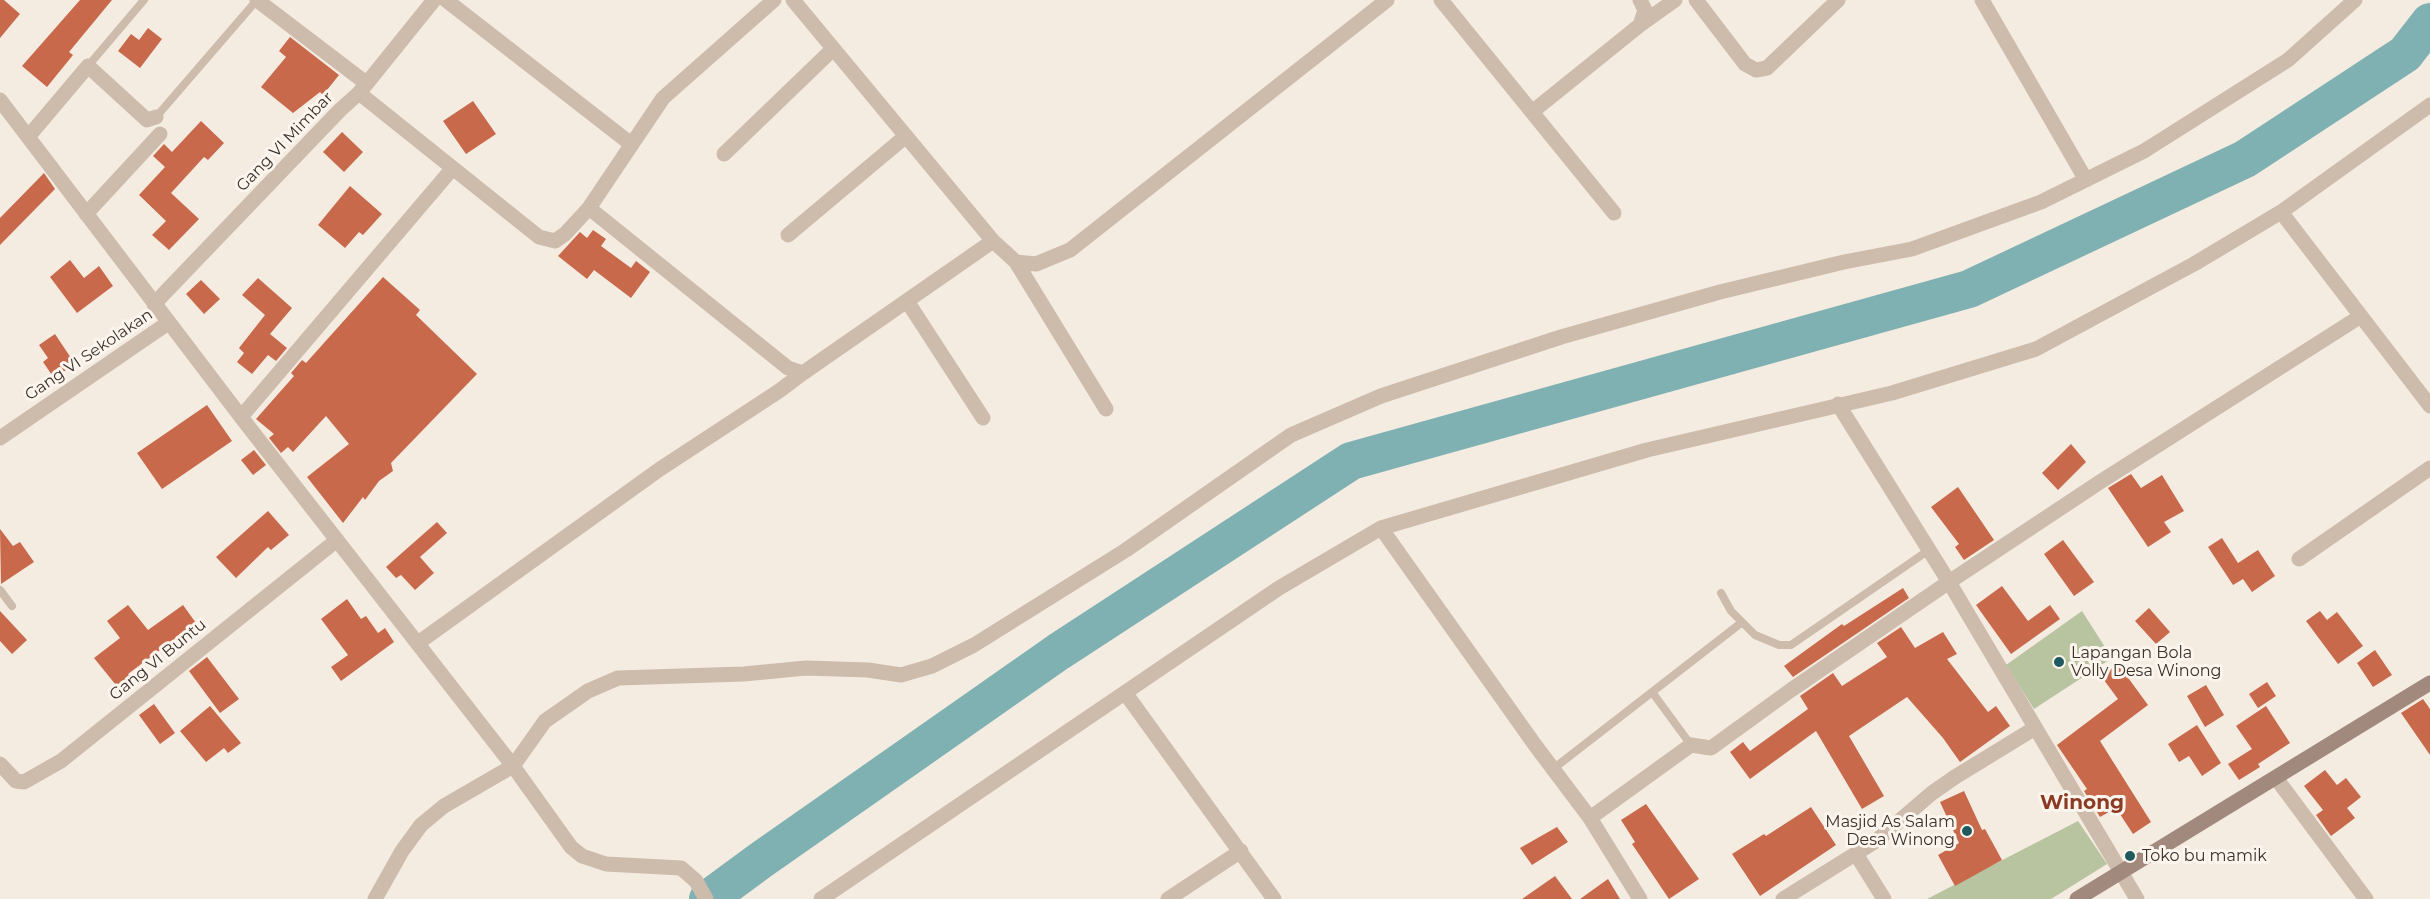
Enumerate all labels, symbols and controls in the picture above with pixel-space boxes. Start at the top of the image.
street label: Gang VI Mimbar [233,88,337,196]
street label: Gang VI Sekolakan [21,305,157,405]
street label: Gang VI Buntu [106,615,210,705]
place label: Lapangan Bola Volly Desa Winong [2071,643,2221,681]
marker: Lapangan Bola Volly Desa Winong [2052,655,2066,669]
district label: Winong [2040,791,2124,815]
place label: Masjid As Salam Desa Winong [1825,812,1955,850]
marker: Masjid As Salam Desa Winong [1960,824,1974,838]
place label: Toko bu mamik [2142,846,2267,866]
marker: Toko bu mamik [2123,849,2137,863]

